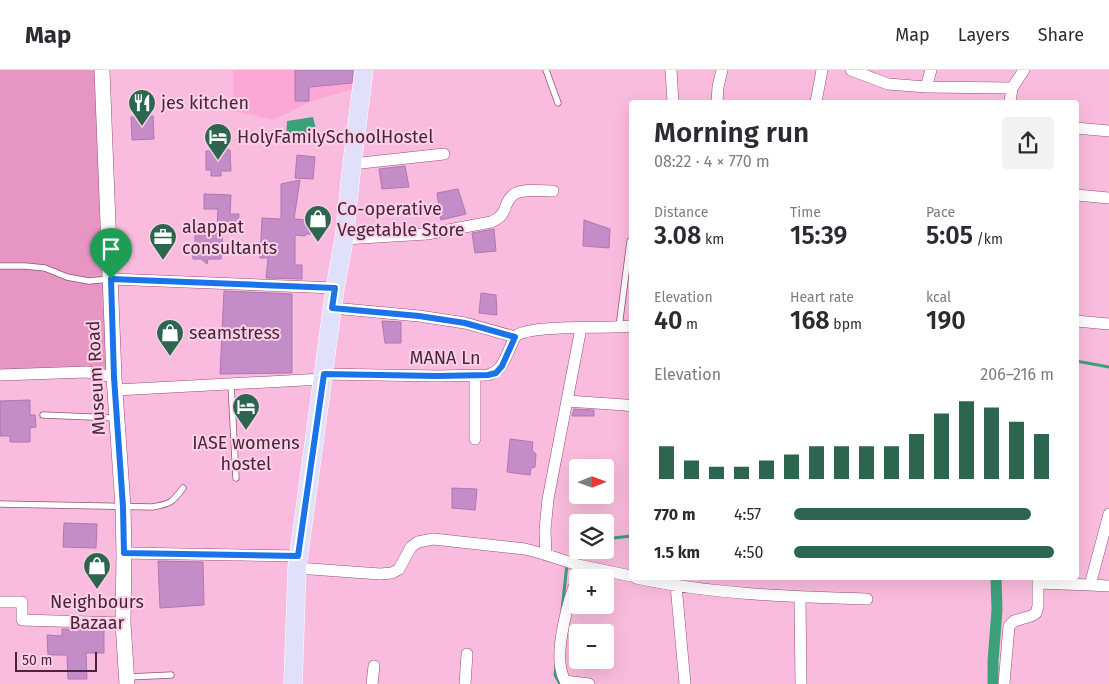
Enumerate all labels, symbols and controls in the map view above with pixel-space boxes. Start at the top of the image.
text: Map [25,21,71,49]
text: Map [895,24,930,46]
text: Layers [958,24,1010,46]
text: Share [1038,24,1084,46]
restaurant icon: jes kitchen [127,88,157,127]
place label: jes kitchen [160,92,249,114]
text: Morning run [654,116,809,149]
button: share [1002,117,1054,169]
hotel icon: HolyFamilySchoolHostel [203,122,233,161]
place label: HolyFamilySchoolHostel [237,126,433,148]
text: 08:22 · 4 × 770 m [654,152,770,171]
place label: Co-operative Vegetable Store [337,198,465,241]
shop icon: Co-operative Vegetable Store [303,204,333,243]
text: Distance [654,204,708,221]
text: Time [790,204,821,221]
text: Pace [926,204,955,221]
place label: alappat consultants [182,216,277,259]
text: 3.08 [654,221,701,251]
text: 15:39 [790,221,847,251]
text: 5:05 [926,221,973,251]
office icon: alappat consultants [148,222,178,261]
pin [90,228,132,279]
text: km [701,231,724,248]
text: /km [973,231,1003,248]
icon: arrive [97,235,125,263]
text: Elevation [654,289,713,306]
text: Heart rate [790,289,854,306]
text: kcal [926,289,951,306]
text: 40 [654,306,682,336]
text: 168 [790,306,830,336]
text: 190 [926,306,966,336]
text: m [682,316,698,333]
text: bpm [830,316,862,333]
shop icon: seamstress [155,318,185,357]
street label: Museum Road [82,320,110,436]
place label: seamstress [189,322,280,344]
street label: MANA Ln [409,347,481,369]
text: Elevation [654,365,721,384]
text: 206–216 m [980,365,1054,384]
hotel icon: IASE womens hostel [231,392,261,431]
place label: IASE womens hostel [192,432,300,475]
north arrow [569,459,614,504]
map controls [569,459,614,669]
text: 770 m [654,505,695,524]
text: 4:57 [734,505,761,524]
button: layers [569,514,614,559]
text: 1.5 km [654,543,700,562]
text: 4:50 [734,543,763,562]
shop icon: Neighbours Bazaar [82,551,112,590]
button: + [569,569,614,614]
place label: Neighbours Bazaar [50,591,144,634]
button: − [569,624,614,669]
scale bar [15,649,98,672]
text: 50 m [22,652,53,669]

